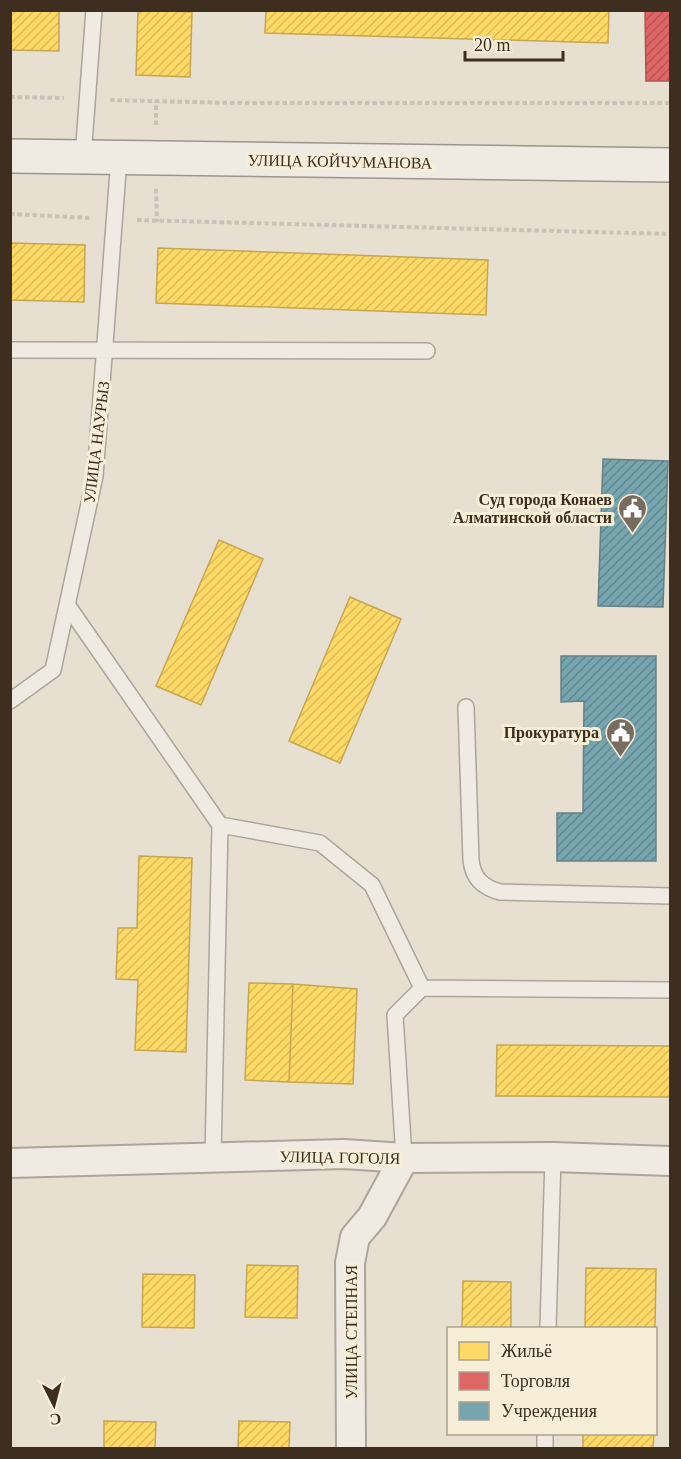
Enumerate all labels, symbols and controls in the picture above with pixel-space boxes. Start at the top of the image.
scale bar [465,24,562,62]
text: 20 m [474,35,511,55]
street label: УЛИЦА КОЙЧУМАНОВА [248,150,433,173]
street label: УЛИЦА НАУРЫЗ [81,380,113,504]
place label: Суд города Конаев Алматинской области [453,491,612,526]
public building icon: Суд города Конаев Алматинской области [617,492,649,534]
public building icon: Прокуратура [604,716,636,758]
place label: Прокуратура [504,724,599,742]
street label: УЛИЦА ГОГОЛЯ [280,1148,401,1168]
street label: УЛИЦА СТЕПНАЯ [343,1264,361,1399]
legend [447,1327,657,1435]
text: Жильё [501,1341,552,1361]
text: Торговля [501,1371,570,1391]
north arrow [24,1375,84,1435]
text: Учреждения [501,1401,597,1421]
text: С [49,1410,62,1428]

